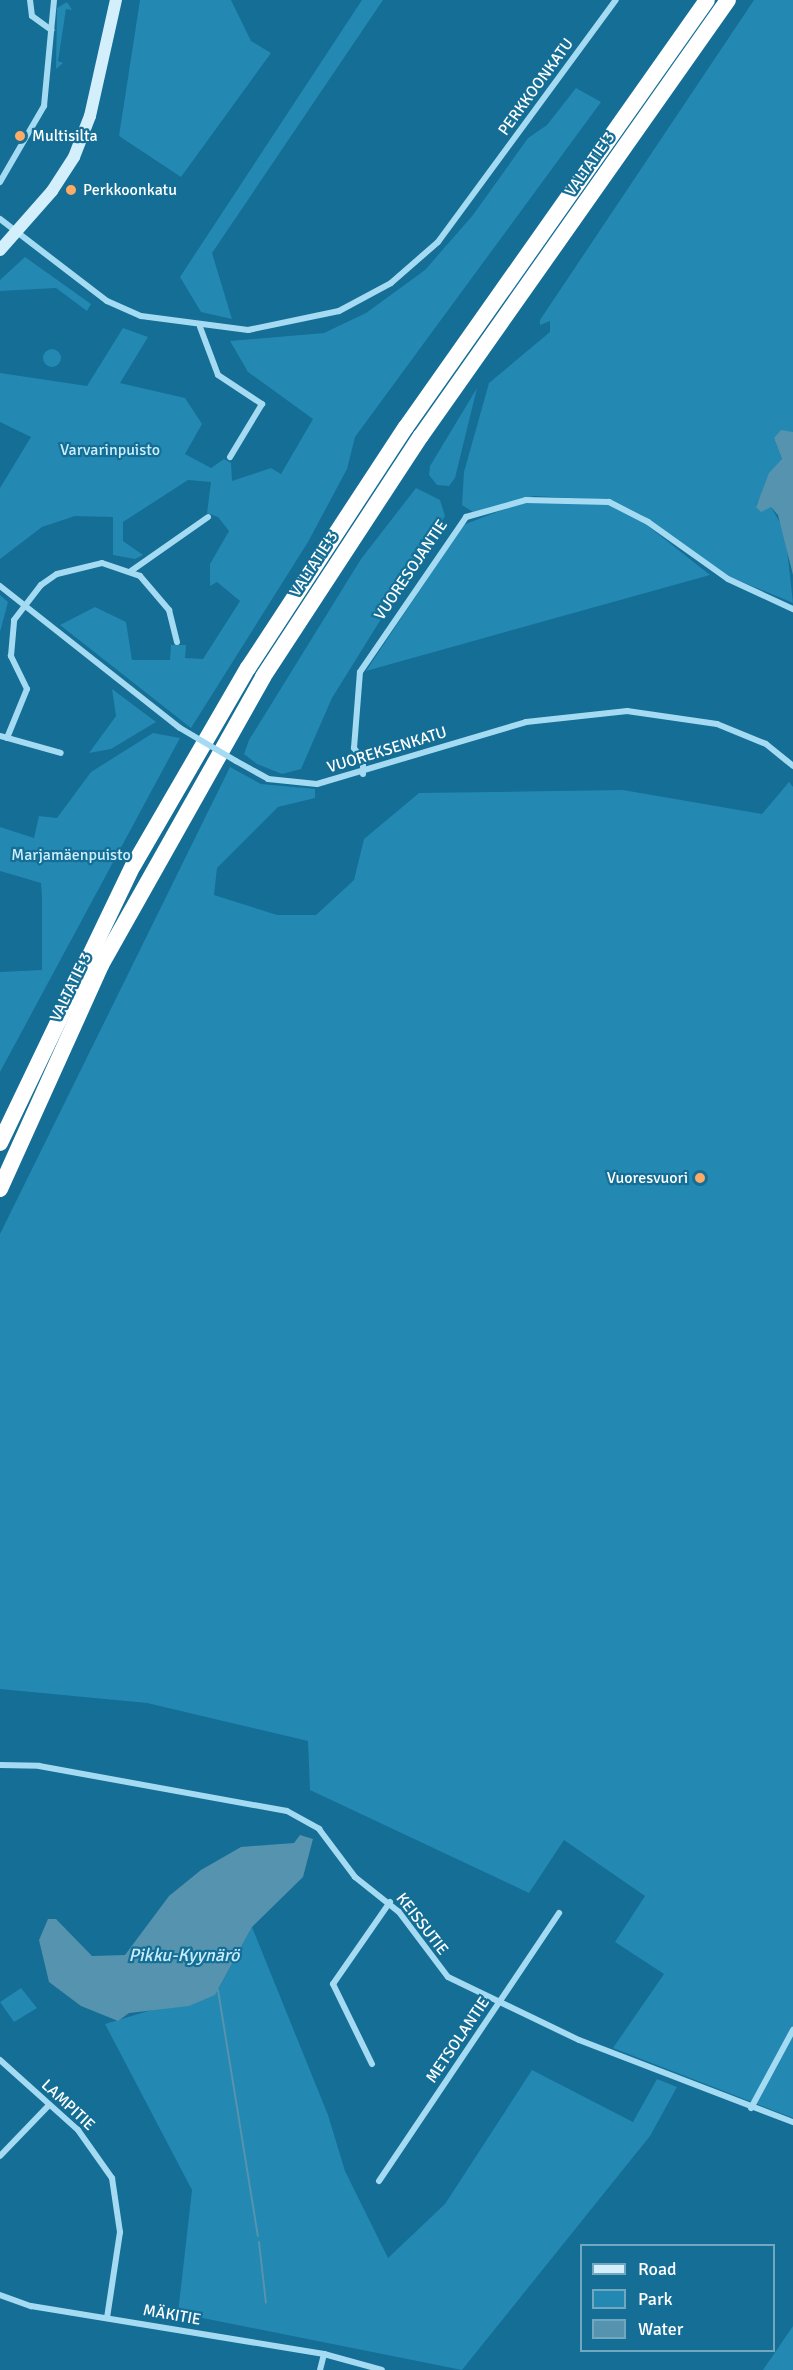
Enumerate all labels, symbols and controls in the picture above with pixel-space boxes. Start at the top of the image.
street label: PERKKOONKATU [494,35,578,139]
place label: Multisilta [32,126,98,146]
street label: VALTATIE 3 [561,128,619,200]
marker: Multisilta [13,129,27,143]
place label: Perkkoonkatu [83,180,177,200]
marker: Perkkoonkatu [64,183,78,197]
park label: Varvarinpuisto [60,440,160,460]
street label: VUORESOJANTIE [370,516,452,624]
street label: VALTATIE 3 [286,528,342,600]
street label: VUOREKSENKATU [325,723,449,777]
park label: Marjamäenpuisto [11,845,131,865]
street label: VALTATIE 3 [46,949,96,1025]
place label: Vuoresvuori [607,1168,688,1188]
marker: Vuoresvuori [693,1171,707,1185]
street label: KEISSUTIE [392,1889,452,1959]
water label: Pikku-Kyynärö [129,1944,239,1966]
street label: METSOLANTIE [422,1993,494,2087]
street label: LAMPITIE [37,2075,99,2135]
legend [580,2244,775,2352]
text: Road [638,2258,677,2280]
text: Park [638,2288,673,2310]
street label: MÄKITIE [141,2300,203,2330]
text: Water [638,2318,683,2340]

